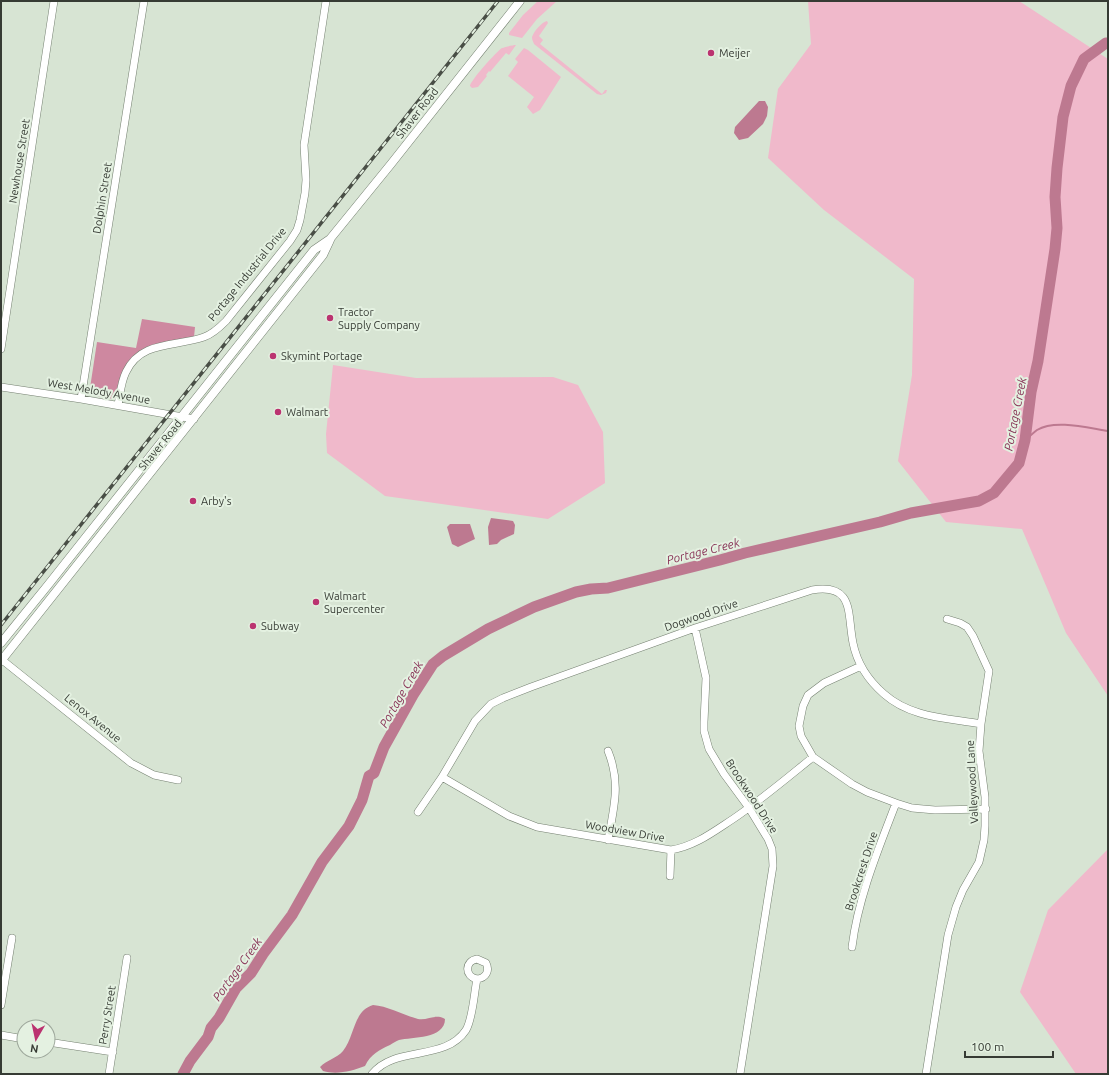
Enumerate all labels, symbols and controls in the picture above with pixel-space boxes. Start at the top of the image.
place label: Meijer [719,47,751,59]
marker: Meijer [706,48,716,58]
street label: Shaver Road [393,85,441,141]
street label: Newhouse Street [6,117,32,204]
street label: Dolphin Street [90,161,114,234]
street label: Portage Industrial Drive [206,225,288,323]
place label: Tractor Supply Company [338,306,421,331]
marker: Tractor Supply Company [325,313,335,323]
place label: Skymint Portage [281,350,362,362]
marker: Skymint Portage [268,351,278,361]
water label: Portage Creek [1001,375,1029,452]
street label: West Melody Avenue [47,376,151,406]
place label: Walmart [286,406,329,418]
marker: Walmart [273,407,283,417]
street label: Shaver Road [136,417,184,473]
place label: Arby's [201,495,232,507]
marker: Arby's [188,496,198,506]
water label: Portage Creek [665,535,742,566]
place label: Walmart Supercenter [324,590,386,615]
marker: Walmart Supercenter [311,597,321,607]
street label: Dogwood Drive [663,597,739,633]
place label: Subway [261,620,300,632]
marker: Subway [248,621,258,631]
water label: Portage Creek [377,658,426,730]
street label: Lenox Avenue [62,691,124,745]
street label: Valleywood Lane [964,740,980,824]
street label: Brookwood Drive [724,757,780,835]
street label: Woodview Drive [584,818,666,844]
street label: Brookcrest Drive [843,830,879,912]
water label: Portage Creek [210,934,265,1003]
street label: Perry Street [96,984,118,1045]
north arrow [16,1019,56,1059]
scale bar [965,1033,1053,1059]
text: 100 m [971,1040,1004,1053]
text: N [29,1042,39,1055]

